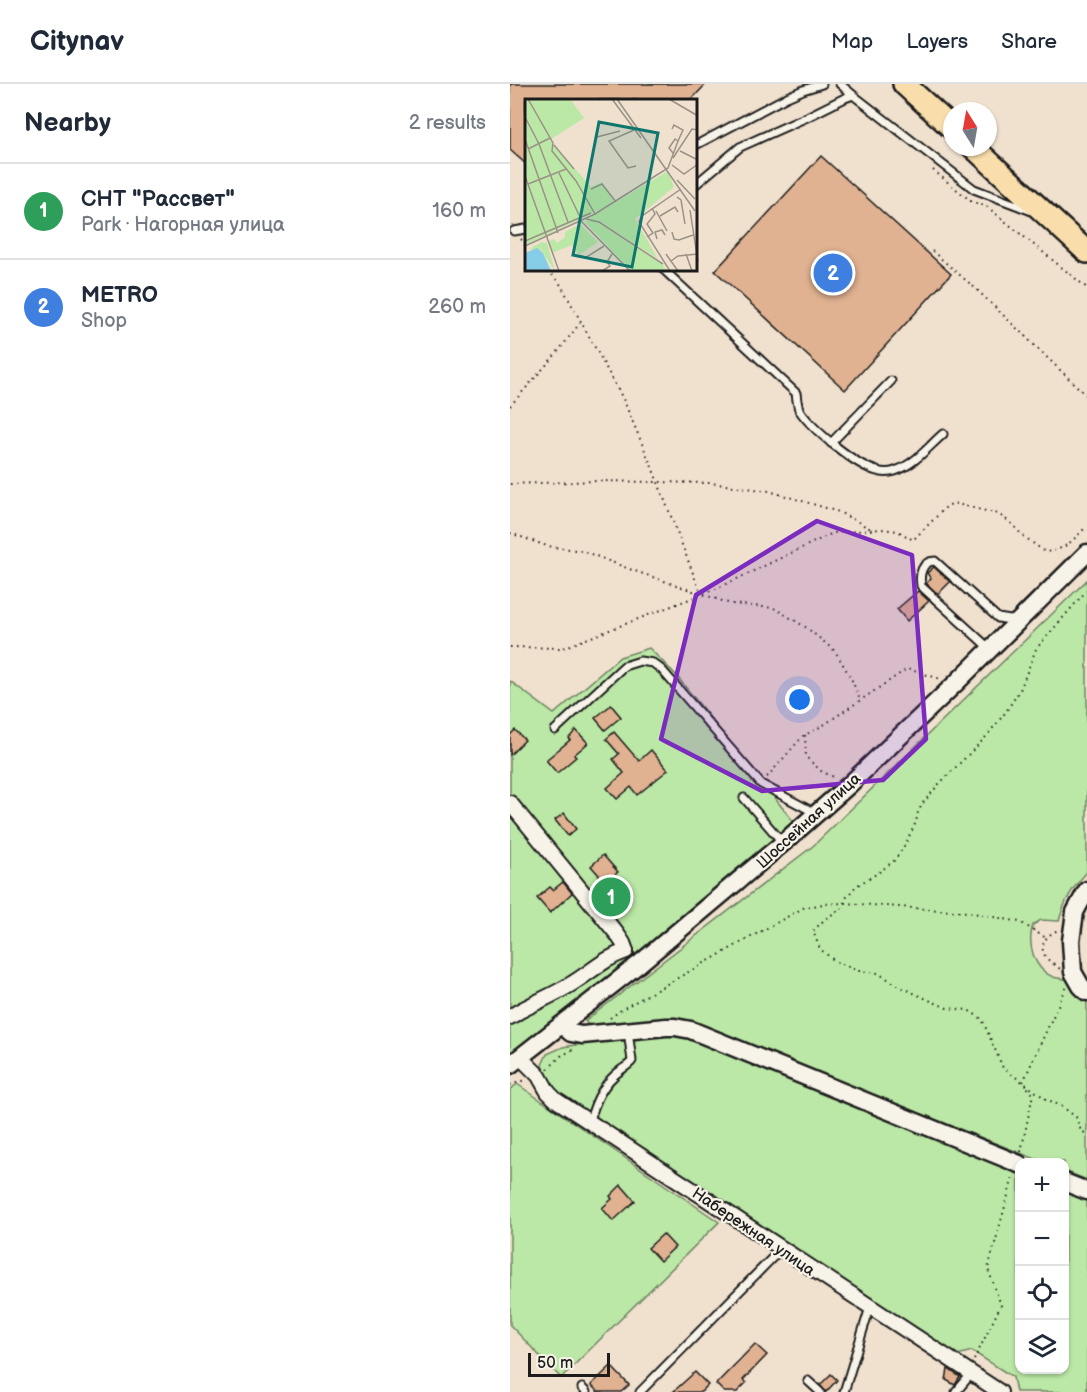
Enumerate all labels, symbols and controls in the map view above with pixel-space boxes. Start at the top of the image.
text: Citynav [30,25,124,58]
text: Map [831,29,873,54]
text: Layers [906,29,968,54]
text: Share [1001,29,1057,54]
inset map [525,99,698,272]
north arrow [943,102,997,156]
text: Nearby [24,108,111,139]
text: 2 results [409,111,486,135]
text: СНТ "Рассвет" [81,186,235,213]
text: 1 [39,199,48,223]
text: 160 m [432,199,486,223]
text: Park · Нагорная улица [81,213,285,237]
pin: 2 [814,250,852,296]
text: METRO [81,282,158,309]
text: 2 [38,295,49,319]
text: 260 m [428,295,486,319]
text: Shop [81,309,127,333]
your location [785,685,814,714]
street label: Шоссейная улица [753,769,865,873]
pin: 1 [592,874,630,920]
map controls [1015,1158,1069,1374]
button: + [1015,1158,1069,1212]
street label: Набережная улица [688,1184,819,1281]
button: − [1015,1212,1069,1266]
button: locate [1015,1266,1069,1320]
button: layers [1015,1320,1069,1374]
scale bar [528,1350,610,1378]
text: 50 m [537,1354,573,1373]

